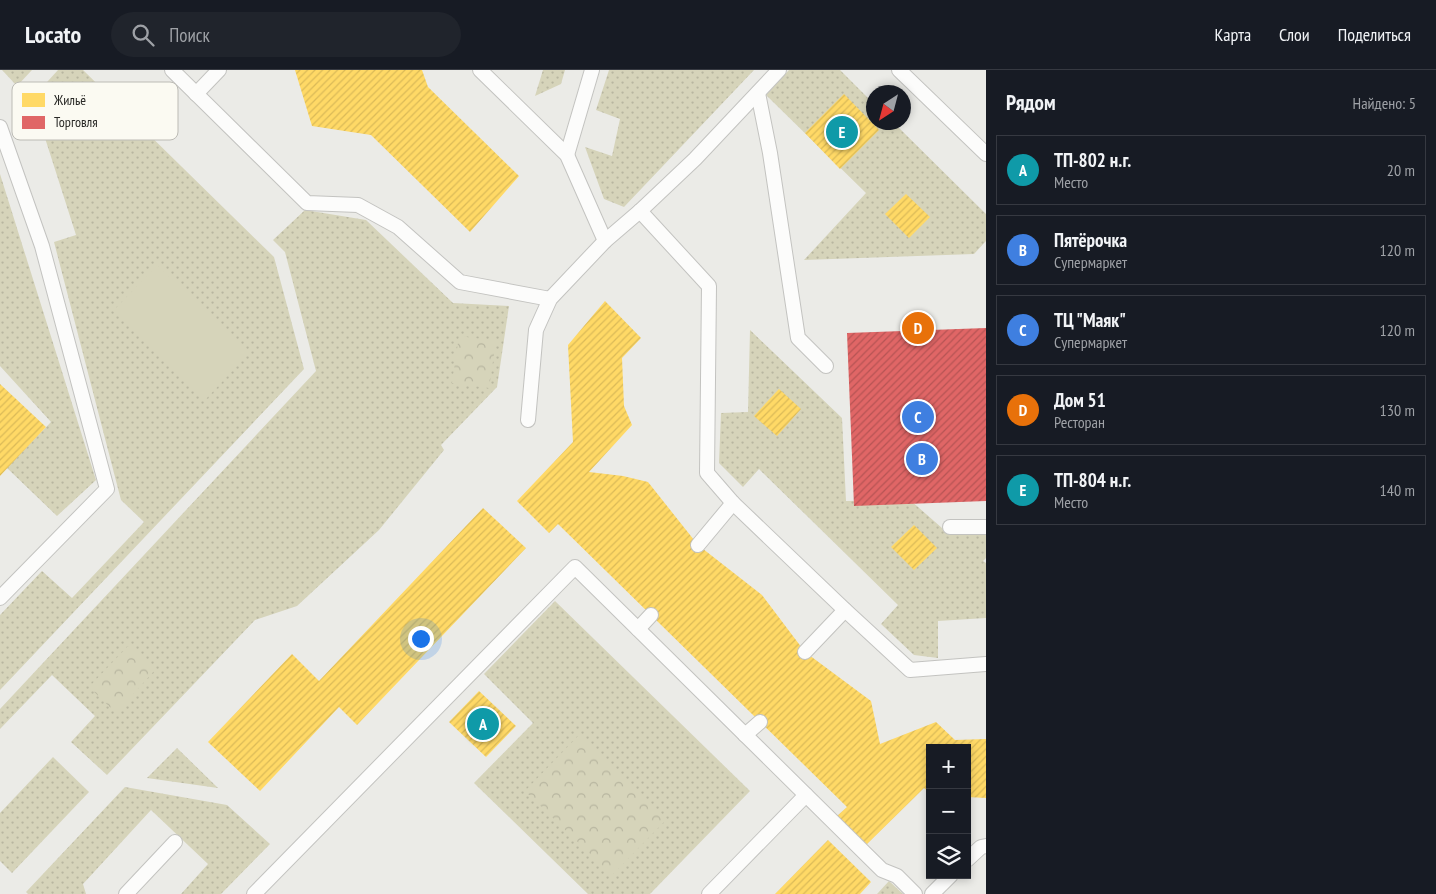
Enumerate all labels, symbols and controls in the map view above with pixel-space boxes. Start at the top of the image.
search box [111,12,461,57]
text: Locato [25,19,81,50]
icon: search [129,21,157,49]
text: Поиск [169,23,210,47]
text: Карта [1214,23,1251,46]
text: Слои [1279,23,1310,46]
text: Поделиться [1338,23,1411,46]
legend [12,82,178,140]
north arrow [866,85,911,130]
text: Рядом [1006,89,1056,116]
text: Жильё [53,91,86,109]
text: Найдено: 5 [1353,93,1416,113]
text: Торговля [54,113,98,131]
pin: E [826,113,858,151]
text: ТП-802 н.г. [1054,148,1131,172]
text: A [1019,160,1027,180]
text: 20 m [1387,160,1415,180]
text: Место [1054,172,1088,192]
text: Пятёрочка [1054,228,1127,252]
text: B [1019,240,1027,260]
text: 120 m [1380,240,1415,260]
text: Супермаркет [1054,252,1127,272]
text: ТЦ "Маяк" [1054,308,1126,332]
pin: D [902,309,934,347]
text: C [1019,320,1027,340]
text: 120 m [1380,320,1415,340]
text: Супермаркет [1054,332,1127,352]
text: Дом 51 [1054,388,1106,412]
pin: C [902,398,934,436]
text: D [1019,400,1027,420]
text: 130 m [1380,400,1415,420]
text: Ресторан [1054,412,1105,432]
pin: B [906,440,938,478]
text: ТП-804 н.г. [1054,468,1131,492]
text: E [1020,480,1026,500]
text: 140 m [1380,480,1415,500]
text: Место [1054,492,1088,512]
your location [408,626,434,652]
pin: A [467,705,499,743]
map controls [926,744,971,879]
button: + [926,744,971,789]
button: − [926,789,971,834]
button: layers [926,834,971,879]

